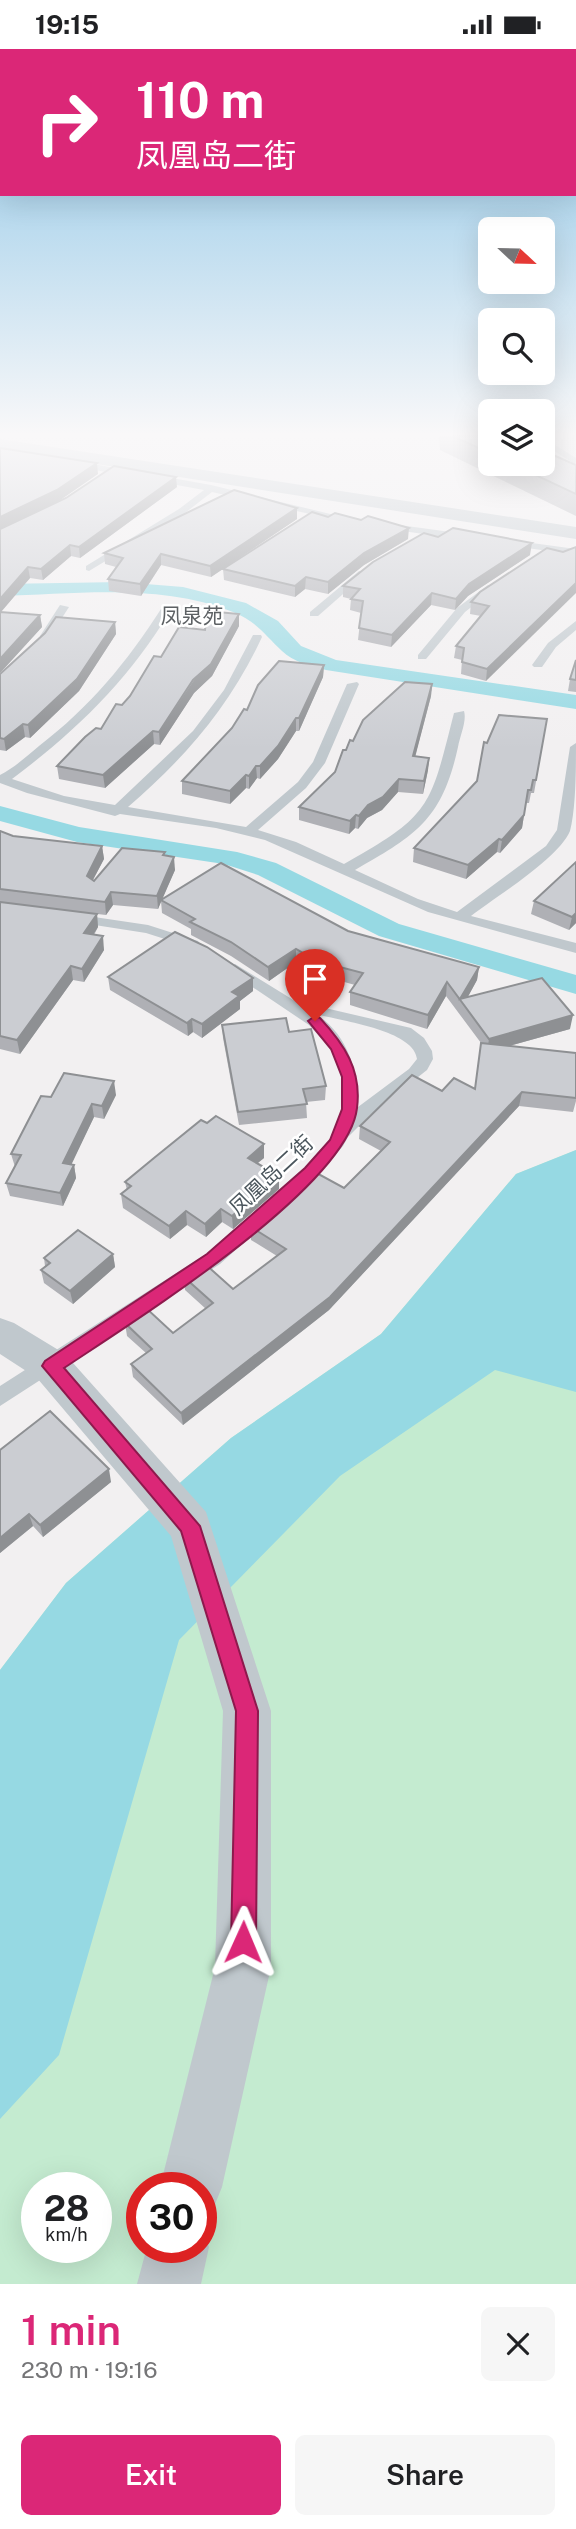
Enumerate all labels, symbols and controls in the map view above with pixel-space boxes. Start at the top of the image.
text: 19:15 [35,9,99,40]
text: 110 m [136,71,264,129]
icon: right [21,77,112,168]
text: 凤凰岛二街 [136,137,296,174]
north arrow [478,217,555,294]
map controls [478,217,555,476]
button: search [478,308,555,385]
button: layers [478,399,555,476]
district label: 凤泉苑 [161,603,224,628]
pin [285,949,345,1021]
icon: arrive [296,960,334,998]
street label: 凤凰岛二街 [224,1130,318,1220]
position arrow [206,1905,280,1979]
speed limit sign: 30 [126,2172,217,2263]
text: 28 [44,2188,89,2229]
text: km/h [45,2224,88,2245]
text: 1 min [21,2305,121,2354]
button: close [481,2307,555,2381]
text: 230 m · 19:16 [21,2356,158,2383]
button: Exit [21,2435,281,2515]
button: Share [295,2435,555,2515]

